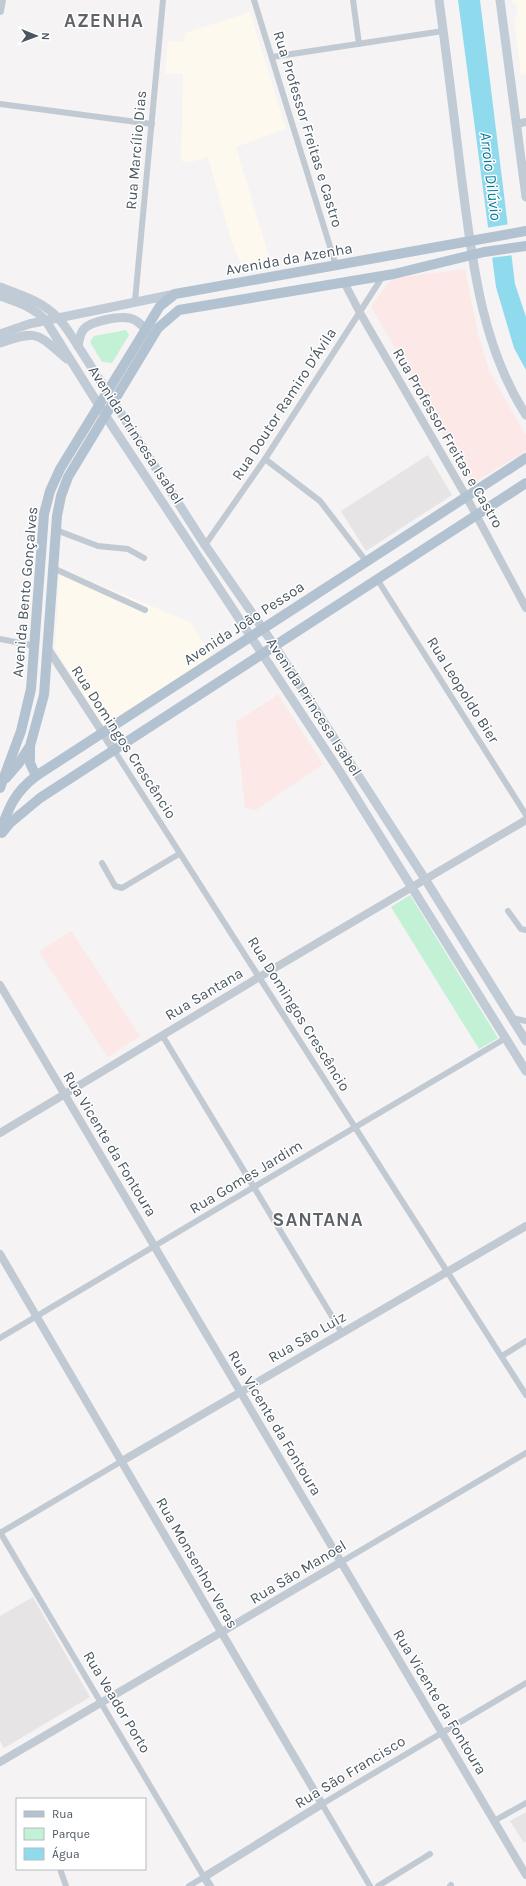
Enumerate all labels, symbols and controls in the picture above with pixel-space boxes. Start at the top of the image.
district label: AZENHA [64,10,144,32]
north arrow [16,16,56,56]
street label: Rua Professor Freitas e Castro [270,29,346,229]
text: N [39,32,52,40]
street label: Rua Marcílio Dias [122,90,150,210]
water label: Arroio Dilúvio [476,131,506,221]
street label: Avenida da Azenha [224,239,354,279]
street label: Rua Doutor Ramiro D'Ávila [228,324,340,484]
street label: Rua Professor Freitas e Castro [389,345,507,531]
street label: Avenida Princesa Isabel [85,362,187,508]
street label: Avenida Bento Gonçalves [9,506,41,678]
street label: Avenida João Pessoa [180,577,308,669]
street label: Avenida Princesa Isabel [263,634,365,780]
street label: Rua Leopoldo Bier [423,634,503,747]
street label: Rua Domingos Crescêncio [68,662,180,822]
street label: Rua Domingos Crescêncio [244,933,354,1095]
street label: Rua Santana [162,964,246,1024]
street label: Rua Vicente da Fontoura [59,1068,161,1220]
street label: Rua Gomes Jardim [186,1136,306,1218]
district label: SANTANA [272,1209,364,1231]
street label: Rua São Luiz [265,1307,349,1367]
street label: Rua Vicente da Fontoura [224,1347,326,1499]
street label: Rua Monsenhor Veras [152,1494,242,1632]
street label: Rua São Manoel [247,1536,349,1608]
street label: Rua Vicente da Fontoura [389,1626,491,1778]
street label: Rua Veador Porto [79,1648,155,1756]
street label: Rua São Francisco [291,1732,409,1812]
legend [16,1798,146,1870]
text: Rua [52,1807,73,1821]
text: Parque [52,1827,90,1841]
text: Água [52,1846,80,1861]

